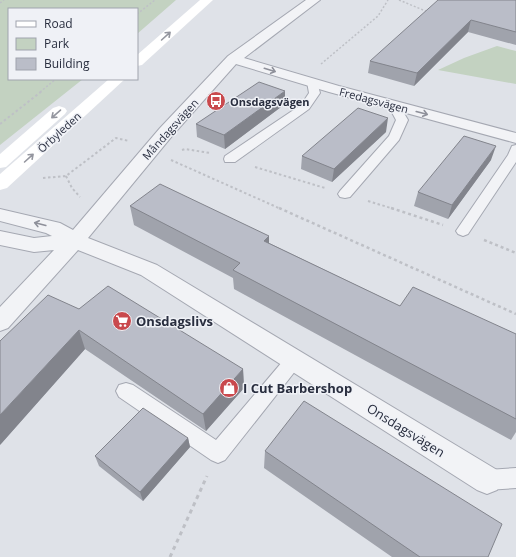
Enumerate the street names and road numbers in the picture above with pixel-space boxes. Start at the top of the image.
street label: Fredagsvägen [338,84,410,116]
street label: Måndagsvägen [139,95,201,163]
street label: Örbyleden [34,108,84,156]
street label: Onsdagsvägen [364,399,448,461]

